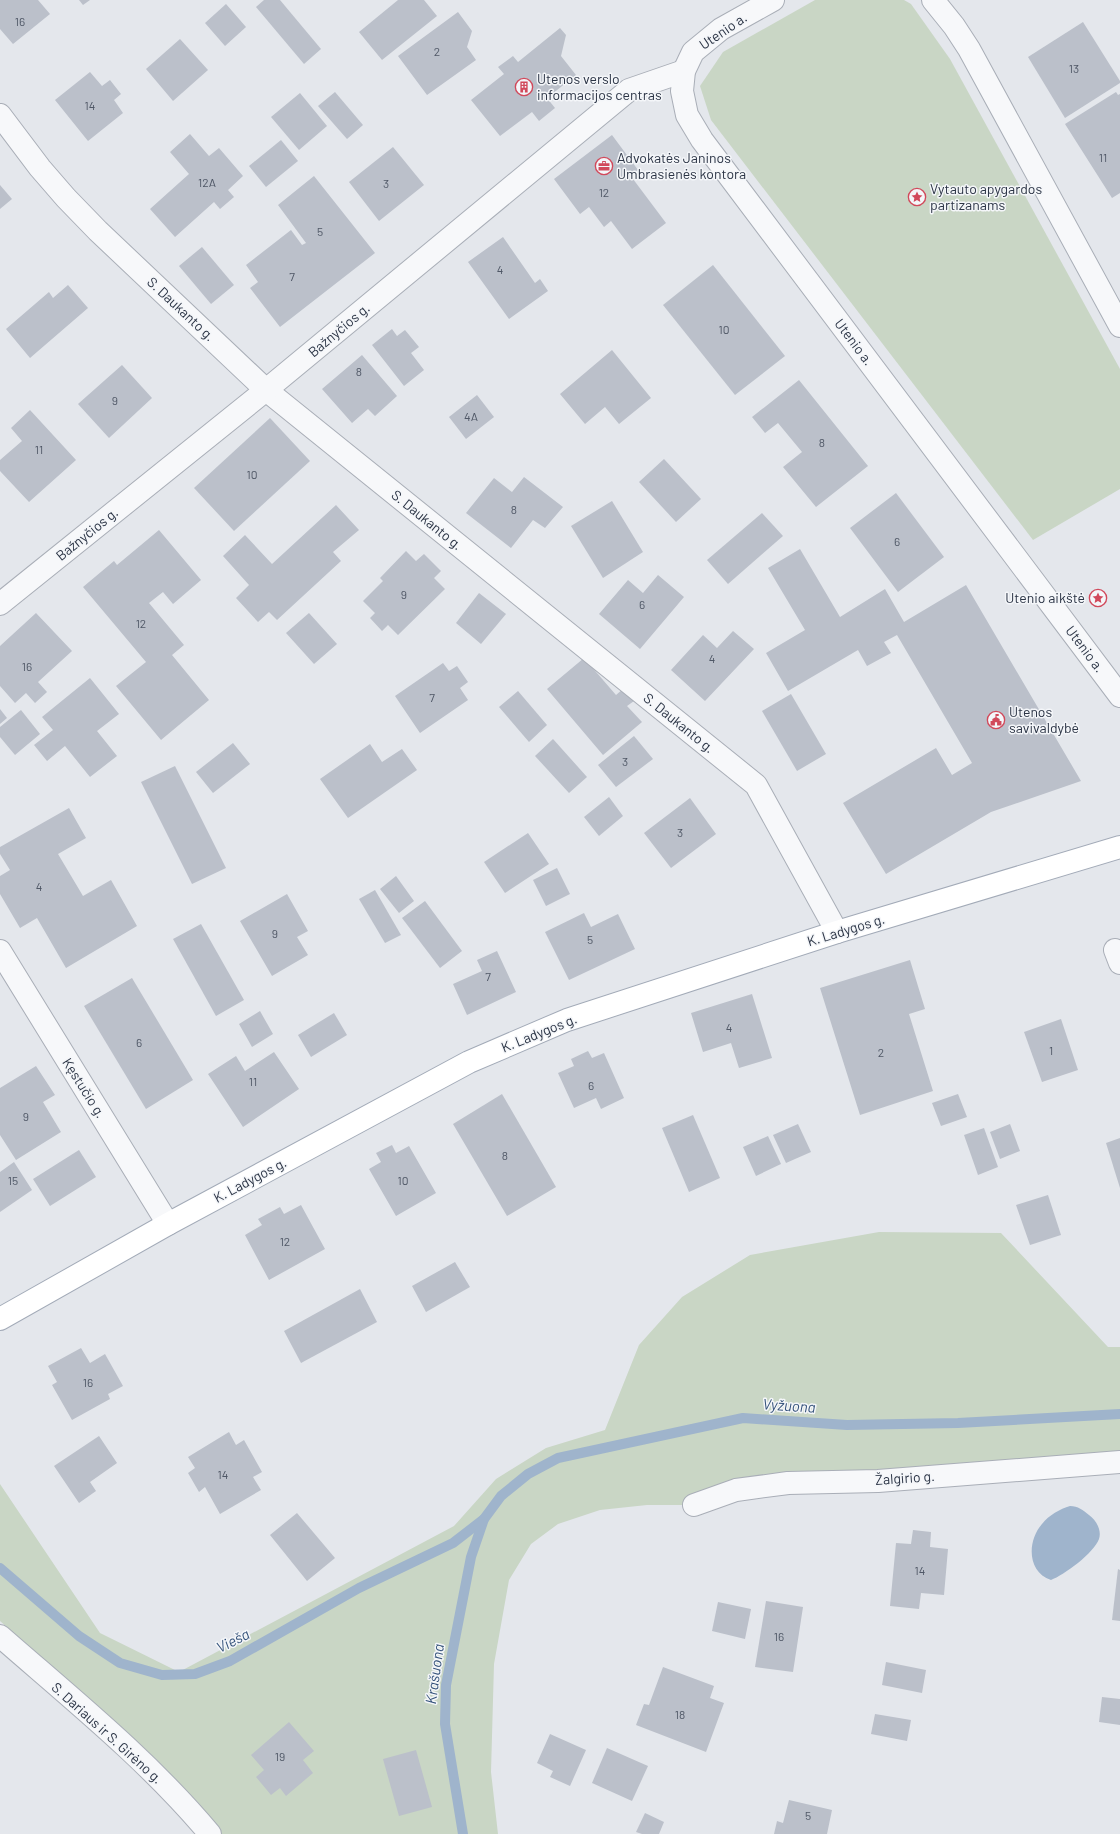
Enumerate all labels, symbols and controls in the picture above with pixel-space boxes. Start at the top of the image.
street label: Utenio a. [696,8,750,53]
house number: 16 [15,14,25,28]
house number: 2 [434,44,440,58]
house number: 13 [1069,61,1079,75]
place label: Utenos verslo informacijos centras [537,70,662,103]
building icon: Utenos verslo informacijos centras [514,77,534,97]
house number: 14 [85,98,95,112]
place label: Advokatės Janinos Umbrasienės kontora [617,149,746,182]
house number: 11 [1099,150,1107,164]
office icon: Advokatės Janinos Umbrasienės kontora [594,156,614,176]
house number: 12A [198,175,216,189]
house number: 3 [383,176,389,190]
place label: Vytauto apygardos partizanams [930,180,1042,213]
house number: 12 [599,185,609,199]
place icon: Vytauto apygardos partizanams [907,187,927,207]
house number: 5 [317,224,323,238]
house number: 4 [497,262,503,276]
house number: 7 [289,269,295,283]
street label: S. Daukanto g. [144,273,219,344]
street label: Bažnyčios g. [304,299,373,360]
street label: Utenio a. [831,315,877,368]
house number: 10 [719,322,729,336]
house number: 8 [356,364,362,378]
house number: 9 [112,393,118,407]
house number: 4A [464,409,478,423]
house number: 8 [819,435,825,449]
house number: 11 [35,442,43,456]
house number: 10 [247,467,257,481]
street label: S. Daukanto g. [388,486,466,553]
house number: 8 [511,502,517,516]
street label: Bažnyčios g. [52,503,121,564]
house number: 6 [894,534,900,548]
house number: 9 [401,587,407,601]
place icon: Utenio aikštė [1088,588,1108,608]
place label: Utenio aikštė [1005,589,1085,606]
house number: 6 [639,597,645,611]
house number: 12 [136,616,146,630]
street label: Utenio a. [1062,622,1108,675]
house number: 4 [709,651,715,665]
house number: 16 [22,659,32,673]
street label: S. Daukanto g. [640,689,718,756]
house number: 7 [429,690,435,704]
place label: Utenos savivaldybė [1009,703,1079,736]
public building icon: Utenos savivaldybė [986,710,1006,730]
house number: 3 [622,754,628,768]
house number: 3 [677,825,683,839]
house number: 4 [36,879,42,893]
street label: K. Ladygos g. [805,910,887,949]
house number: 9 [272,926,278,940]
house number: 5 [587,932,593,946]
house number: 7 [485,969,491,983]
street label: K. Ladygos g. [498,1010,579,1055]
house number: 4 [726,1020,732,1034]
house number: 6 [136,1035,142,1049]
house number: 1 [1049,1043,1053,1057]
house number: 2 [878,1045,884,1059]
street label: Kęstučio g. [59,1055,110,1121]
house number: 11 [249,1074,257,1088]
house number: 6 [588,1078,594,1092]
house number: 9 [23,1109,29,1123]
house number: 8 [502,1148,508,1162]
street label: K. Ladygos g. [210,1153,289,1206]
house number: 15 [8,1173,18,1187]
house number: 10 [398,1173,408,1187]
house number: 12 [280,1234,290,1248]
house number: 16 [83,1375,93,1389]
water label: Vyžuona [762,1394,816,1416]
house number: 14 [218,1467,228,1481]
street label: Žalgirio g. [875,1467,935,1488]
house number: 14 [915,1563,925,1577]
water label: Vieša [213,1624,252,1656]
house number: 16 [774,1629,784,1643]
water label: Krašuona [421,1643,447,1705]
street label: S. Dariaus ir S. Girėno g. [48,1678,166,1787]
house number: 18 [675,1707,685,1721]
house number: 19 [275,1749,285,1763]
house number: 5 [805,1808,811,1822]

